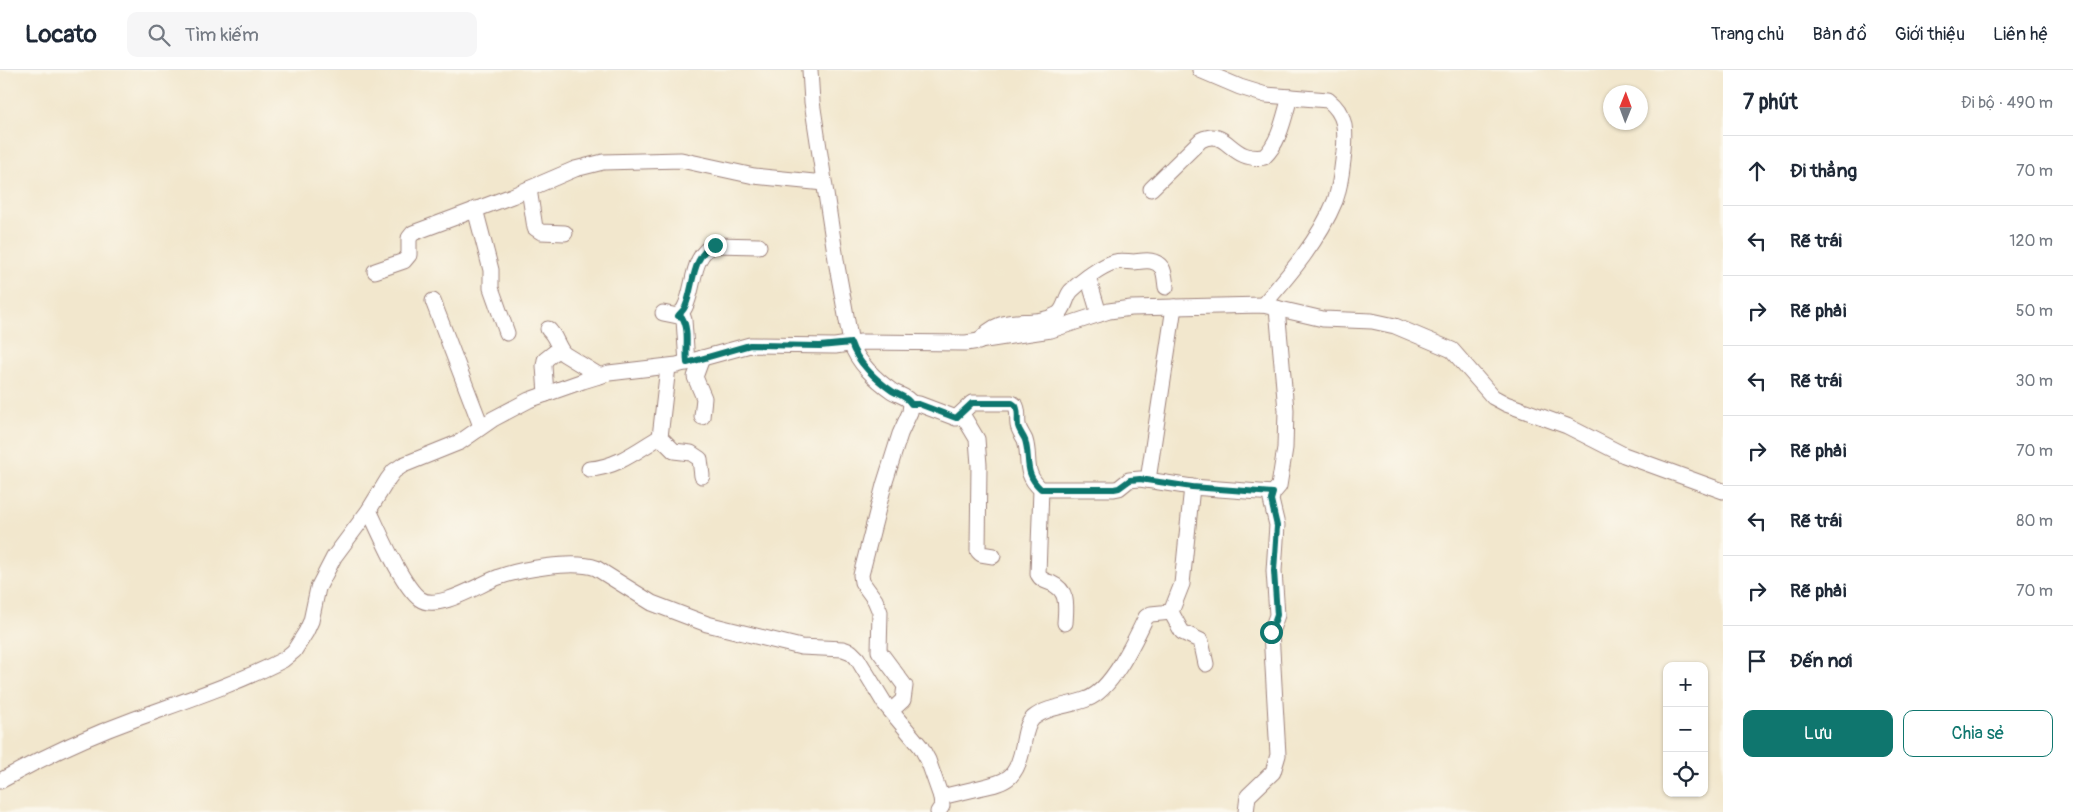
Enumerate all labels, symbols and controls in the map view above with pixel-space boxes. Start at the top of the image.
search box [127,12,477,57]
text: Locato [25,20,97,49]
icon: search [145,21,173,49]
text: Tìm kiếm [185,23,259,47]
text: Trang chủ [1711,23,1785,46]
text: Bản đồ [1813,23,1867,46]
text: Giới thiệu [1895,23,1965,46]
text: Liên hệ [1993,23,2048,46]
north arrow [1603,85,1648,130]
text: 7 phút [1743,89,1798,116]
text: Đi bộ · 490 m [1961,93,2053,113]
icon: ahead [1743,157,1771,185]
text: Đi thẳng [1790,159,1857,183]
text: 70 m [2016,161,2053,181]
icon: left [1743,227,1771,255]
text: Rẽ trái [1790,229,1842,253]
text: 120 m [2009,231,2053,251]
route end [704,234,727,257]
icon: right [1743,297,1771,325]
text: Rẽ phải [1790,299,1846,323]
text: 50 m [2016,301,2053,321]
icon: left [1743,367,1771,395]
text: Rẽ trái [1790,369,1842,393]
text: 30 m [2015,371,2053,391]
icon: right [1743,437,1771,465]
text: Rẽ phải [1790,439,1846,463]
text: 70 m [2016,441,2053,461]
icon: left [1743,507,1771,535]
text: Rẽ trái [1790,509,1842,533]
text: 80 m [2016,511,2053,531]
icon: right [1743,577,1771,605]
text: Rẽ phải [1790,579,1846,603]
text: 70 m [2016,581,2053,601]
route start [1260,621,1283,644]
icon: arrive [1743,647,1771,675]
text: Đến nơi [1790,649,1852,673]
map controls [1663,662,1708,797]
button: + [1663,662,1708,707]
button: − [1663,707,1708,752]
button: Lưu [1743,710,1893,757]
button: Chia sẻ [1903,710,2053,757]
button: locate [1663,752,1708,797]

